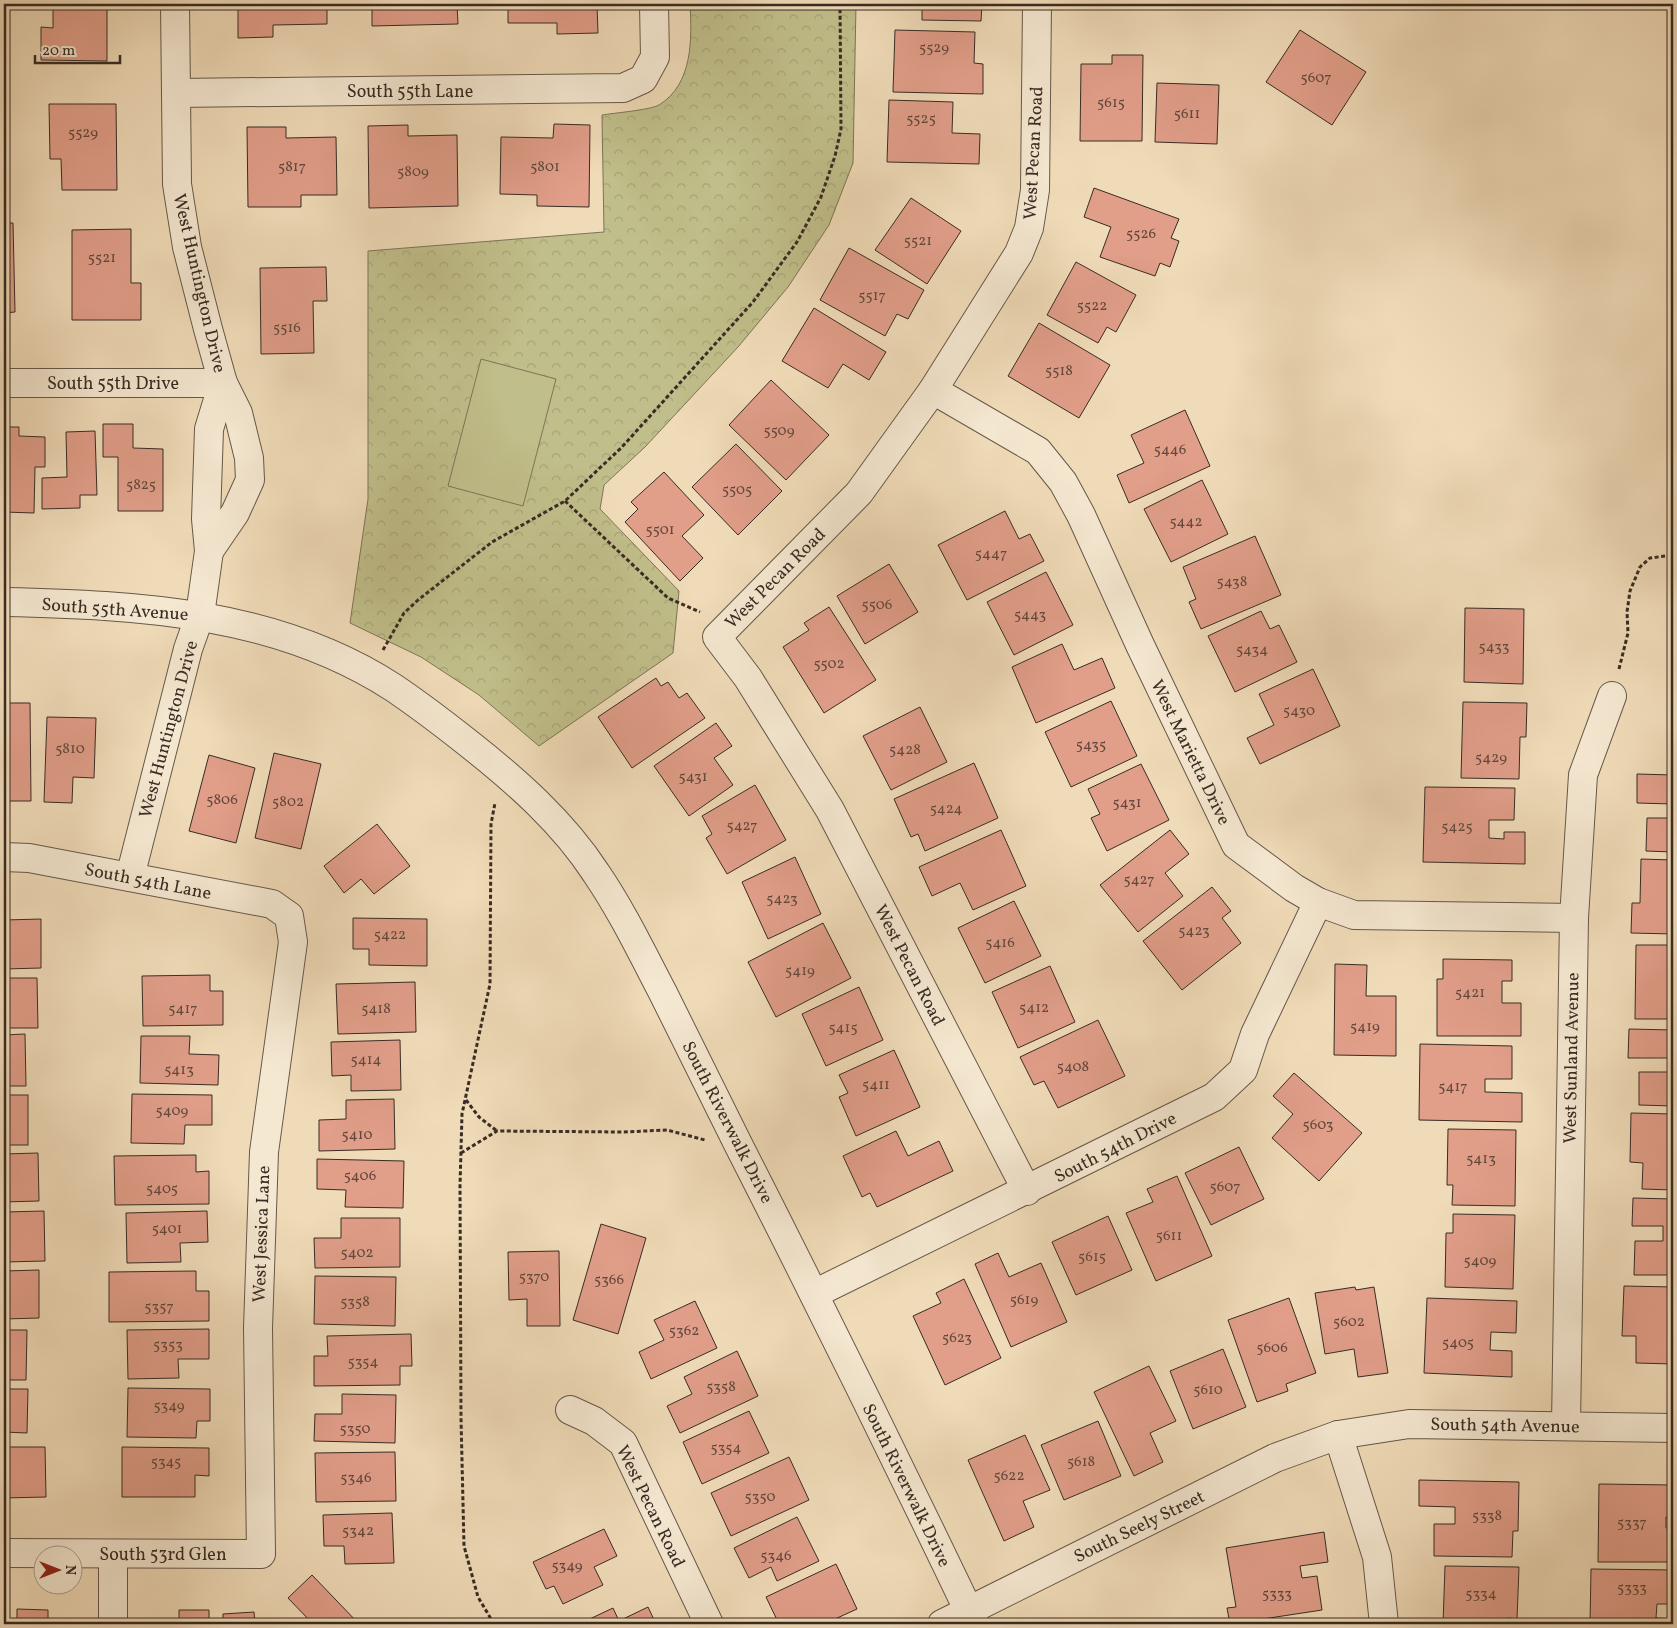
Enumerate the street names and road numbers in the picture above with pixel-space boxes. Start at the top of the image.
street label: South 55th Lane [347,80,473,105]
street label: West Pecan Road [1019,86,1050,220]
street label: West Huntington Drive [166,191,231,375]
street label: South 55th Drive [47,372,179,397]
street label: West Pecan Road [720,523,832,635]
street label: South 55th Avenue [41,593,189,628]
street label: West Huntington Drive [134,638,205,821]
street label: West Marietta Drive [1144,676,1236,830]
street label: South 54th Lane [82,858,213,907]
street label: West Pecan Road [867,901,950,1031]
street label: West Sunland Avenue [1559,972,1586,1144]
street label: South Riverwalk Drive [675,1037,778,1208]
street label: South 54th Drive [1050,1107,1181,1190]
street label: West Jessica Lane [248,1165,277,1303]
street label: South Riverwalk Drive [855,1400,956,1572]
street label: South 54th Avenue [1430,1413,1580,1440]
street label: West Pecan Road [609,1441,690,1572]
street label: South Seely Street [1070,1485,1209,1570]
street label: South 53rd Glen [99,1543,227,1568]

